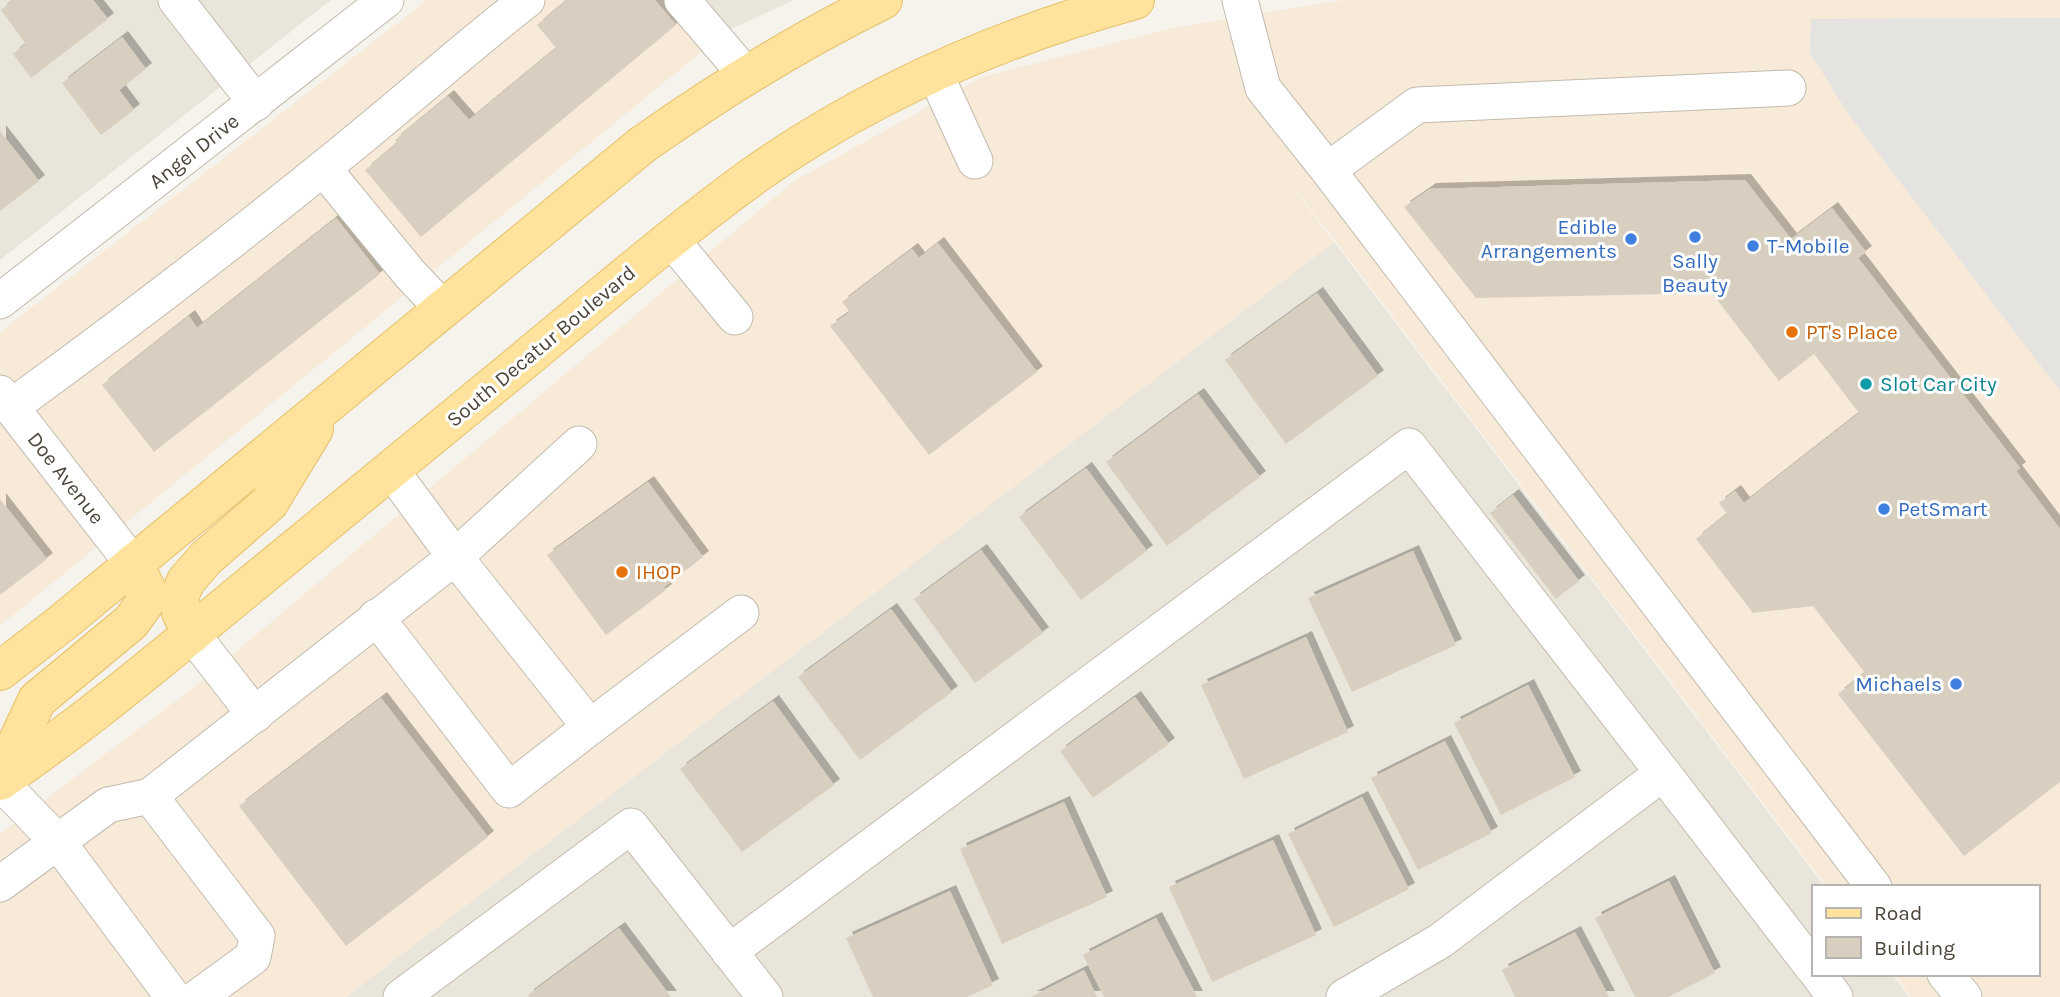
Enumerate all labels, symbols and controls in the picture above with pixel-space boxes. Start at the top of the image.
street label: Angel Drive [144,109,244,193]
place label: Edible Arrangements [1481,215,1617,263]
marker: Sally Beauty [1687,229,1703,245]
marker: Edible Arrangements [1623,231,1639,247]
place label: T-Mobile [1767,234,1849,258]
marker: T-Mobile [1745,238,1761,254]
place label: Sally Beauty [1662,249,1728,297]
street label: South Decatur Boulevard [442,260,640,432]
place label: PT's Place [1806,320,1898,344]
marker: PT's Place [1784,324,1800,340]
place label: Slot Car City [1880,372,1997,396]
marker: Slot Car City [1858,376,1874,392]
street label: Doe Avenue [23,427,109,529]
place label: PetSmart [1898,497,1988,521]
marker: PetSmart [1876,501,1892,517]
place label: IHOP [636,560,681,584]
marker: IHOP [614,564,630,580]
place label: Michaels [1855,672,1942,696]
marker: Michaels [1948,676,1964,692]
legend [1812,885,2039,976]
text: Road [1874,901,1922,925]
text: Building [1874,936,1955,960]

